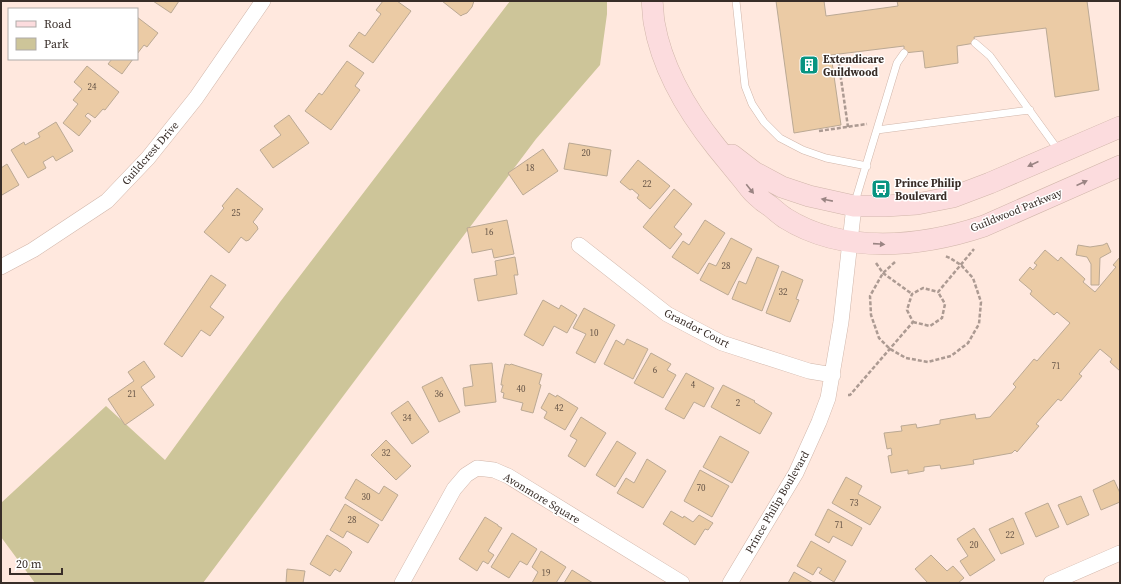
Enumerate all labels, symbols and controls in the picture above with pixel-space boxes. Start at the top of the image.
legend [8,8,138,60]
text: Road [44,16,71,32]
text: Park [44,36,69,52]
place label: Extendicare Guildwood [823,52,884,80]
building icon: Extendicare Guildwood [798,54,820,76]
house number: 24 [87,81,97,93]
street label: Guildcrest Drive [119,118,182,188]
house number: 20 [581,147,591,159]
house number: 18 [525,162,535,174]
one-way arrow [1026,162,1038,168]
place label: Prince Philip Boulevard [895,176,962,204]
house number: 22 [642,178,652,190]
bus stop icon: Prince Philip Boulevard [870,178,892,200]
one-way arrow [1076,180,1087,186]
one-way arrow [746,183,755,194]
street label: Guildwood Parkway [968,185,1065,236]
one-way arrow [820,197,833,203]
house number: 25 [231,207,241,219]
house number: 16 [484,226,494,238]
one-way arrow [873,240,885,247]
house number: 28 [721,260,731,272]
house number: 32 [778,286,788,298]
street label: Grandor Court [662,306,732,352]
house number: 10 [589,327,599,339]
house number: 71 [1051,360,1061,372]
house number: 6 [653,364,658,376]
house number: 4 [691,379,696,391]
house number: 40 [516,383,526,395]
house number: 21 [127,388,137,400]
house number: 36 [434,388,444,400]
house number: 2 [736,397,741,409]
house number: 42 [554,402,564,414]
house number: 34 [402,412,412,424]
house number: 32 [381,447,391,459]
street label: Prince Philip Boulevard [742,448,813,556]
street label: Avonmore Square [500,470,583,528]
house number: 70 [696,482,706,494]
house number: 30 [361,491,371,503]
house number: 73 [849,497,859,509]
house number: 28 [347,514,357,526]
house number: 71 [834,519,844,531]
house number: 22 [1005,529,1015,541]
house number: 20 [969,539,979,551]
scale bar [10,550,62,576]
text: 20 m [16,556,42,572]
house number: 19 [541,567,551,579]

